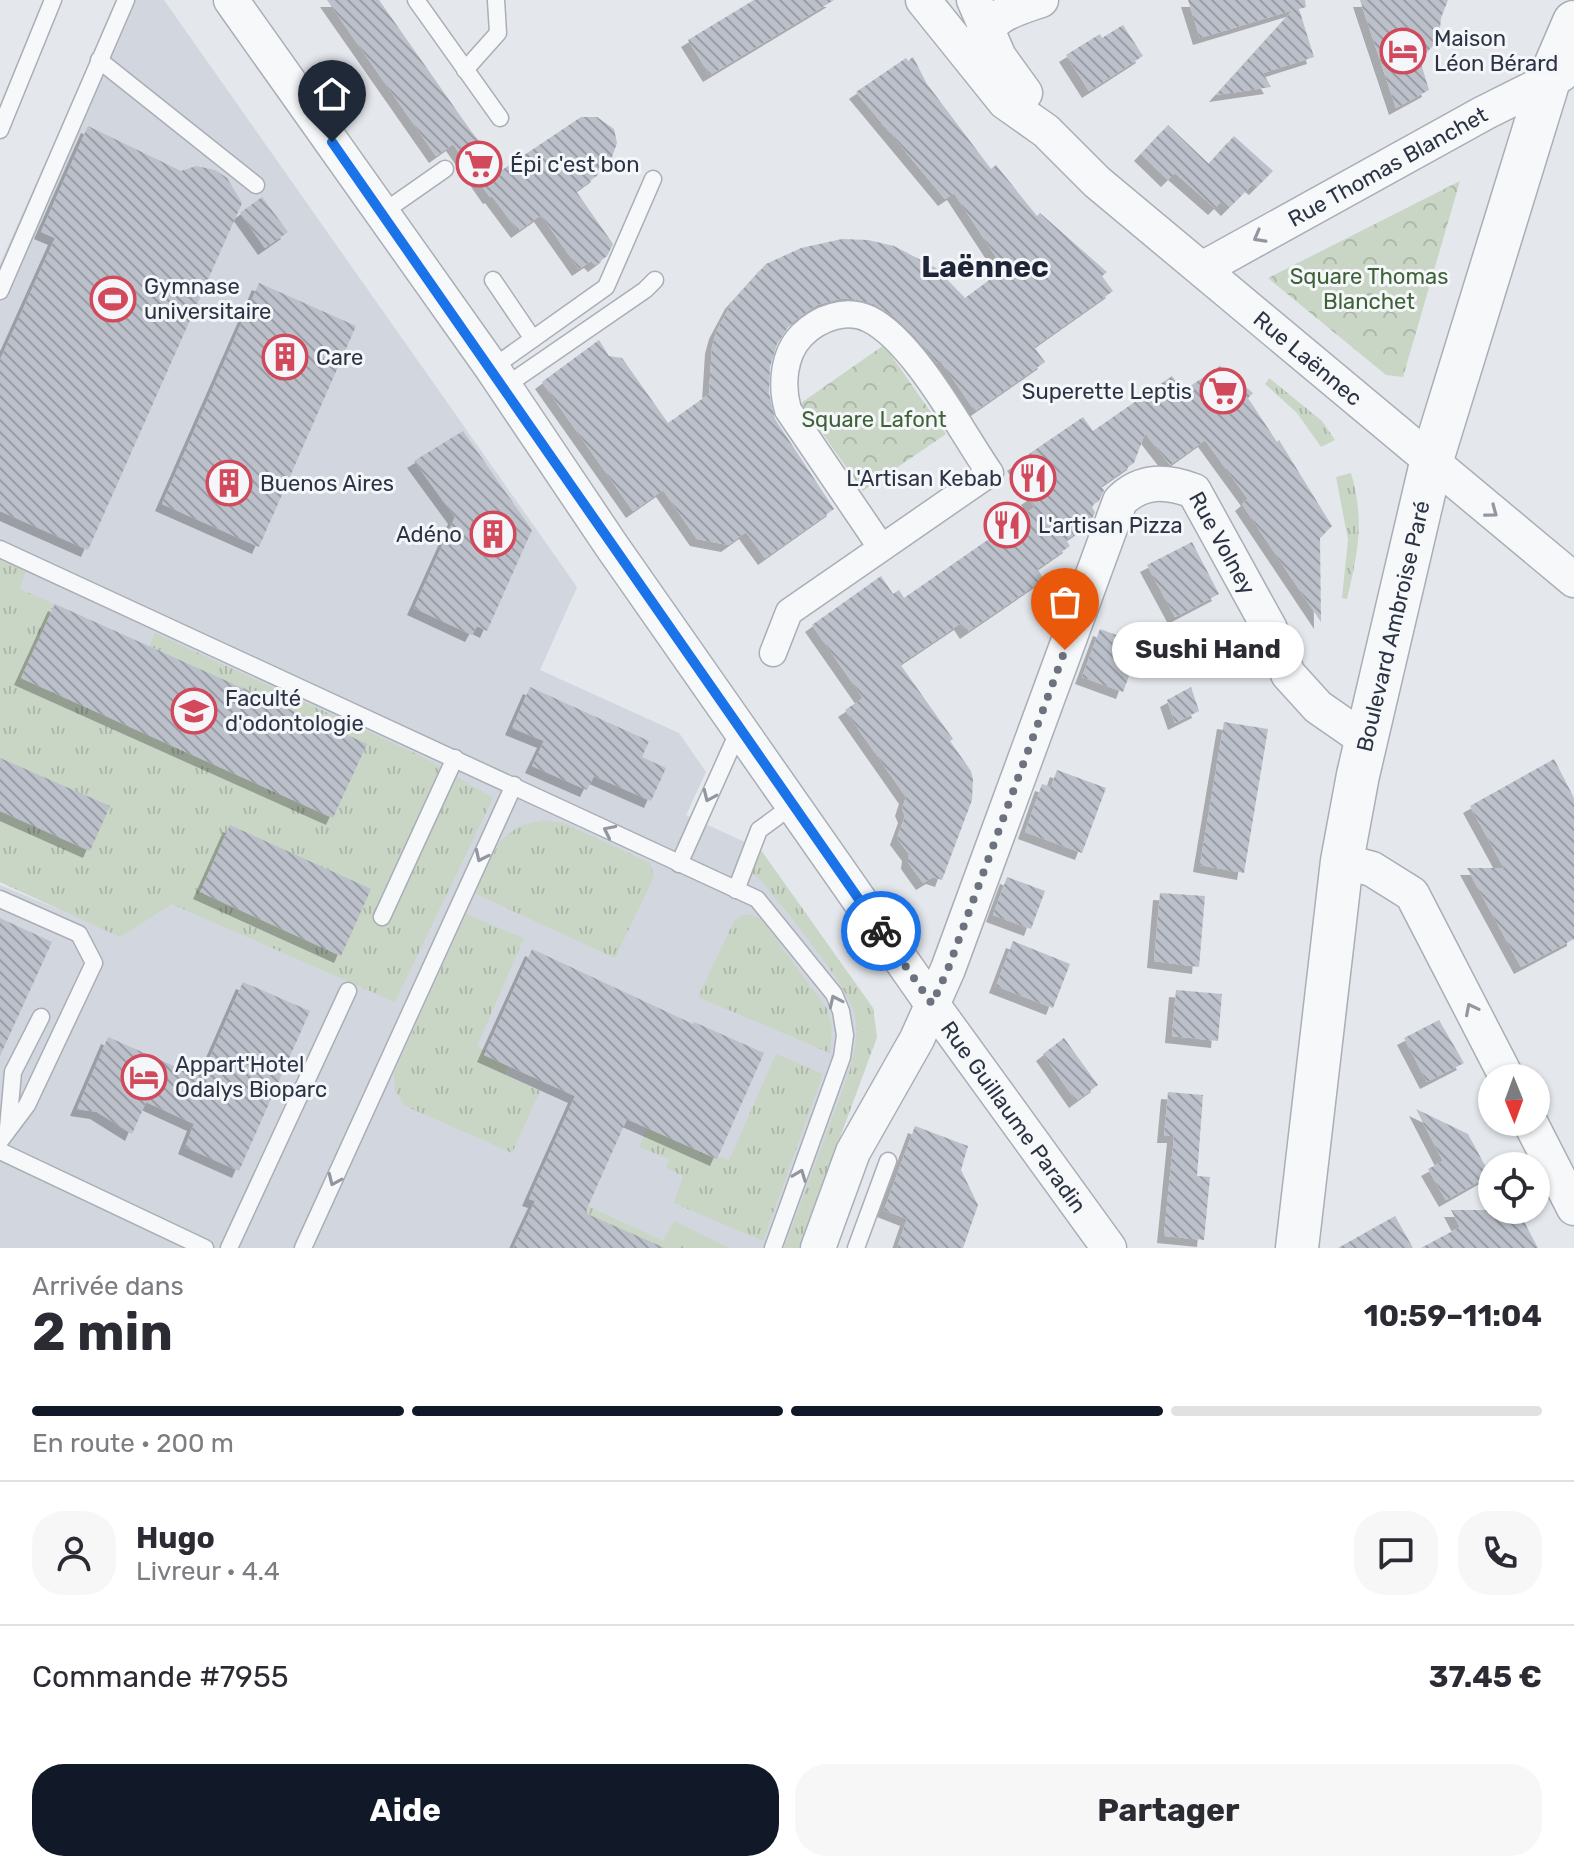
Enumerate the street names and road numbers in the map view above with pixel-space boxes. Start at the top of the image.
street label: Rue Thomas Blanchet [1283,100,1492,232]
street label: Rue Laënnec [1248,305,1368,411]
street label: Rue Volney [1183,487,1262,599]
street label: Boulevard Ambroise Paré [1350,498,1435,754]
street label: Rue Guillaume Paradin [935,1016,1092,1218]

